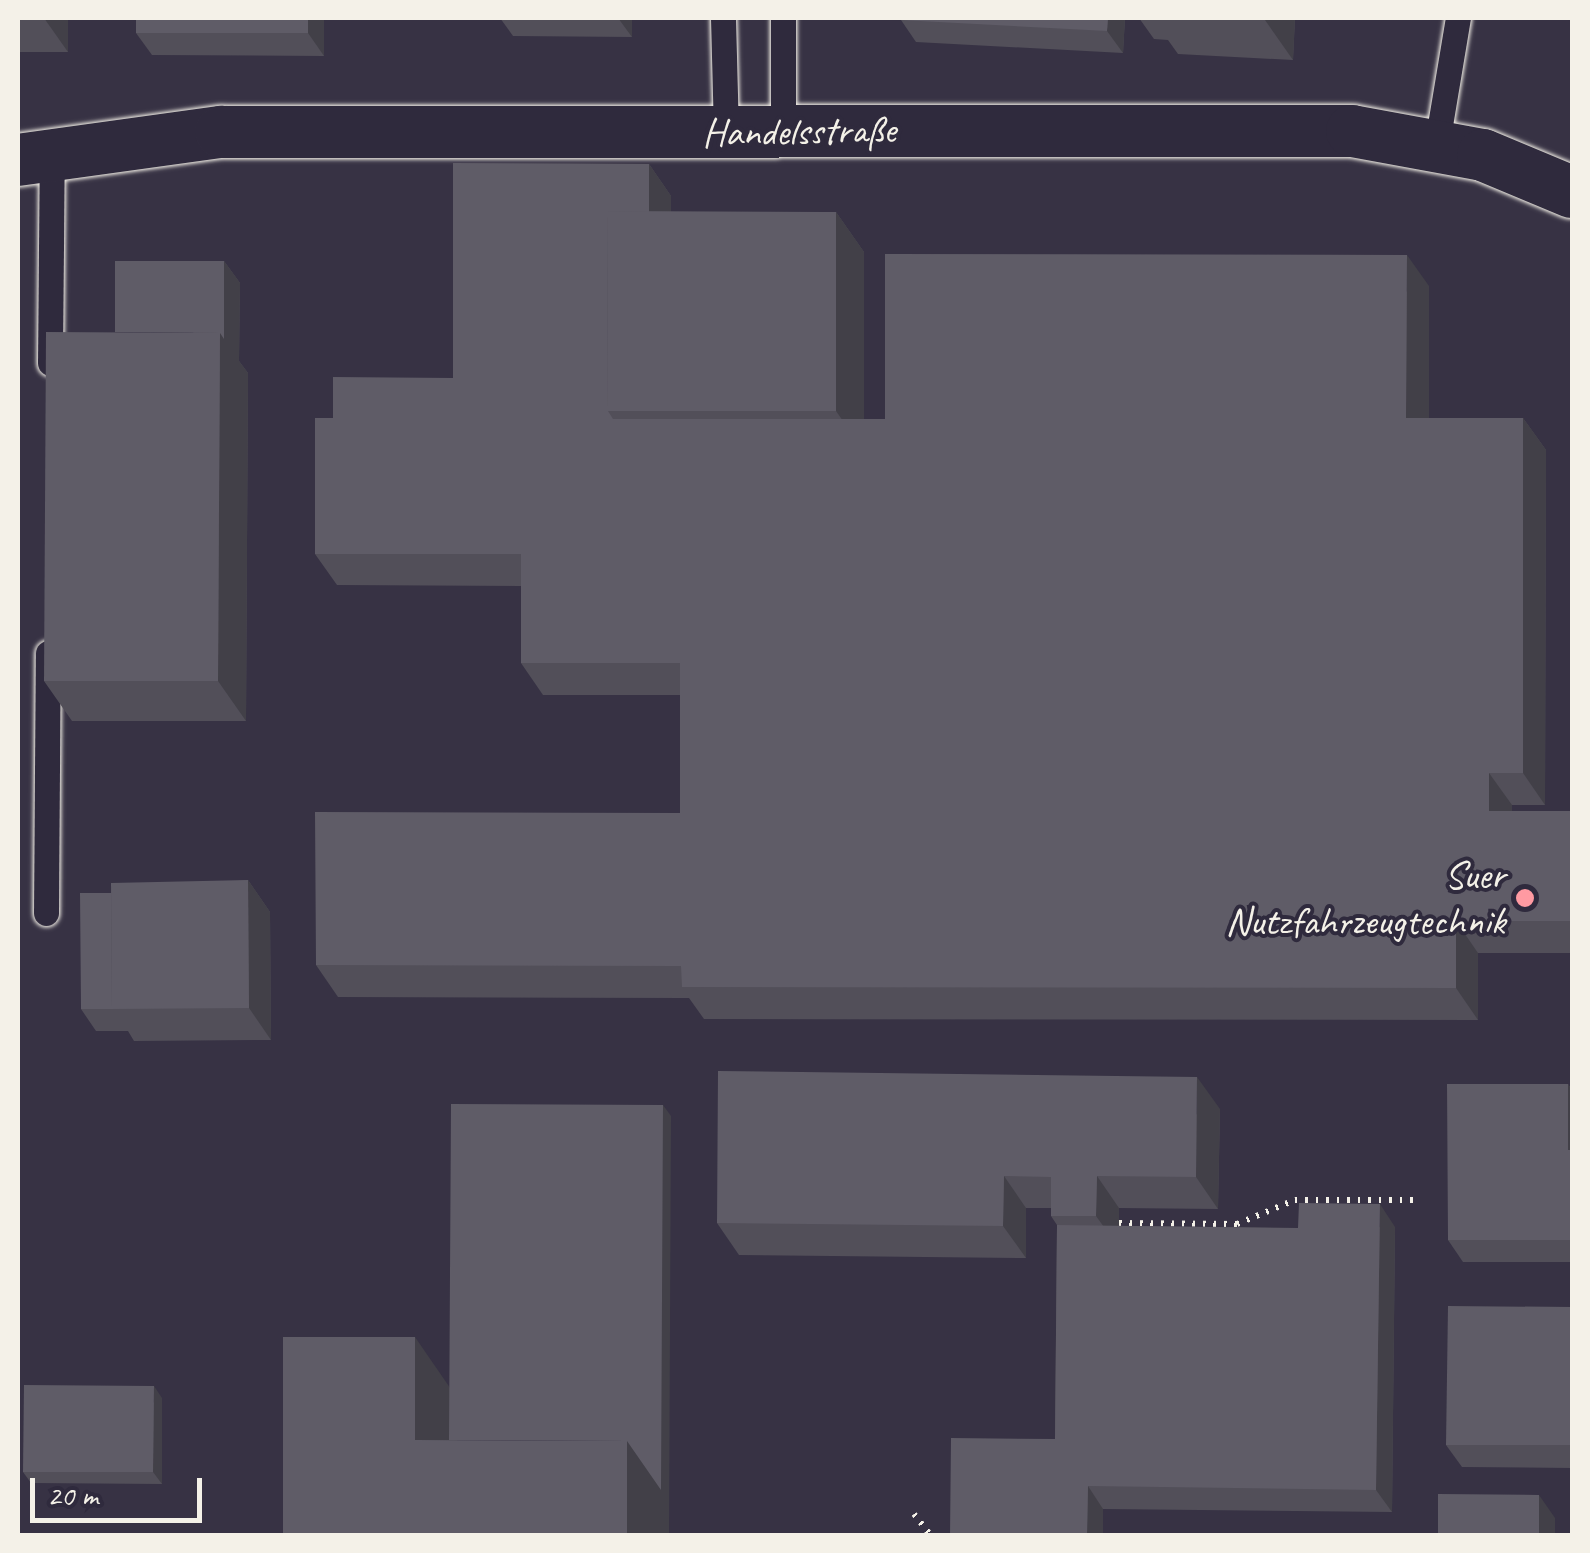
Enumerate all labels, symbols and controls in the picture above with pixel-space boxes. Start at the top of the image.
street label: Handelsstraße [702,105,896,157]
place label: Suer Nutzfahrzeugtechnik [1225,851,1505,945]
marker: Suer Nutzfahrzeugtechnik [1514,887,1536,909]
scale bar [35,1458,208,1520]
text: 20 m [47,1476,98,1514]

